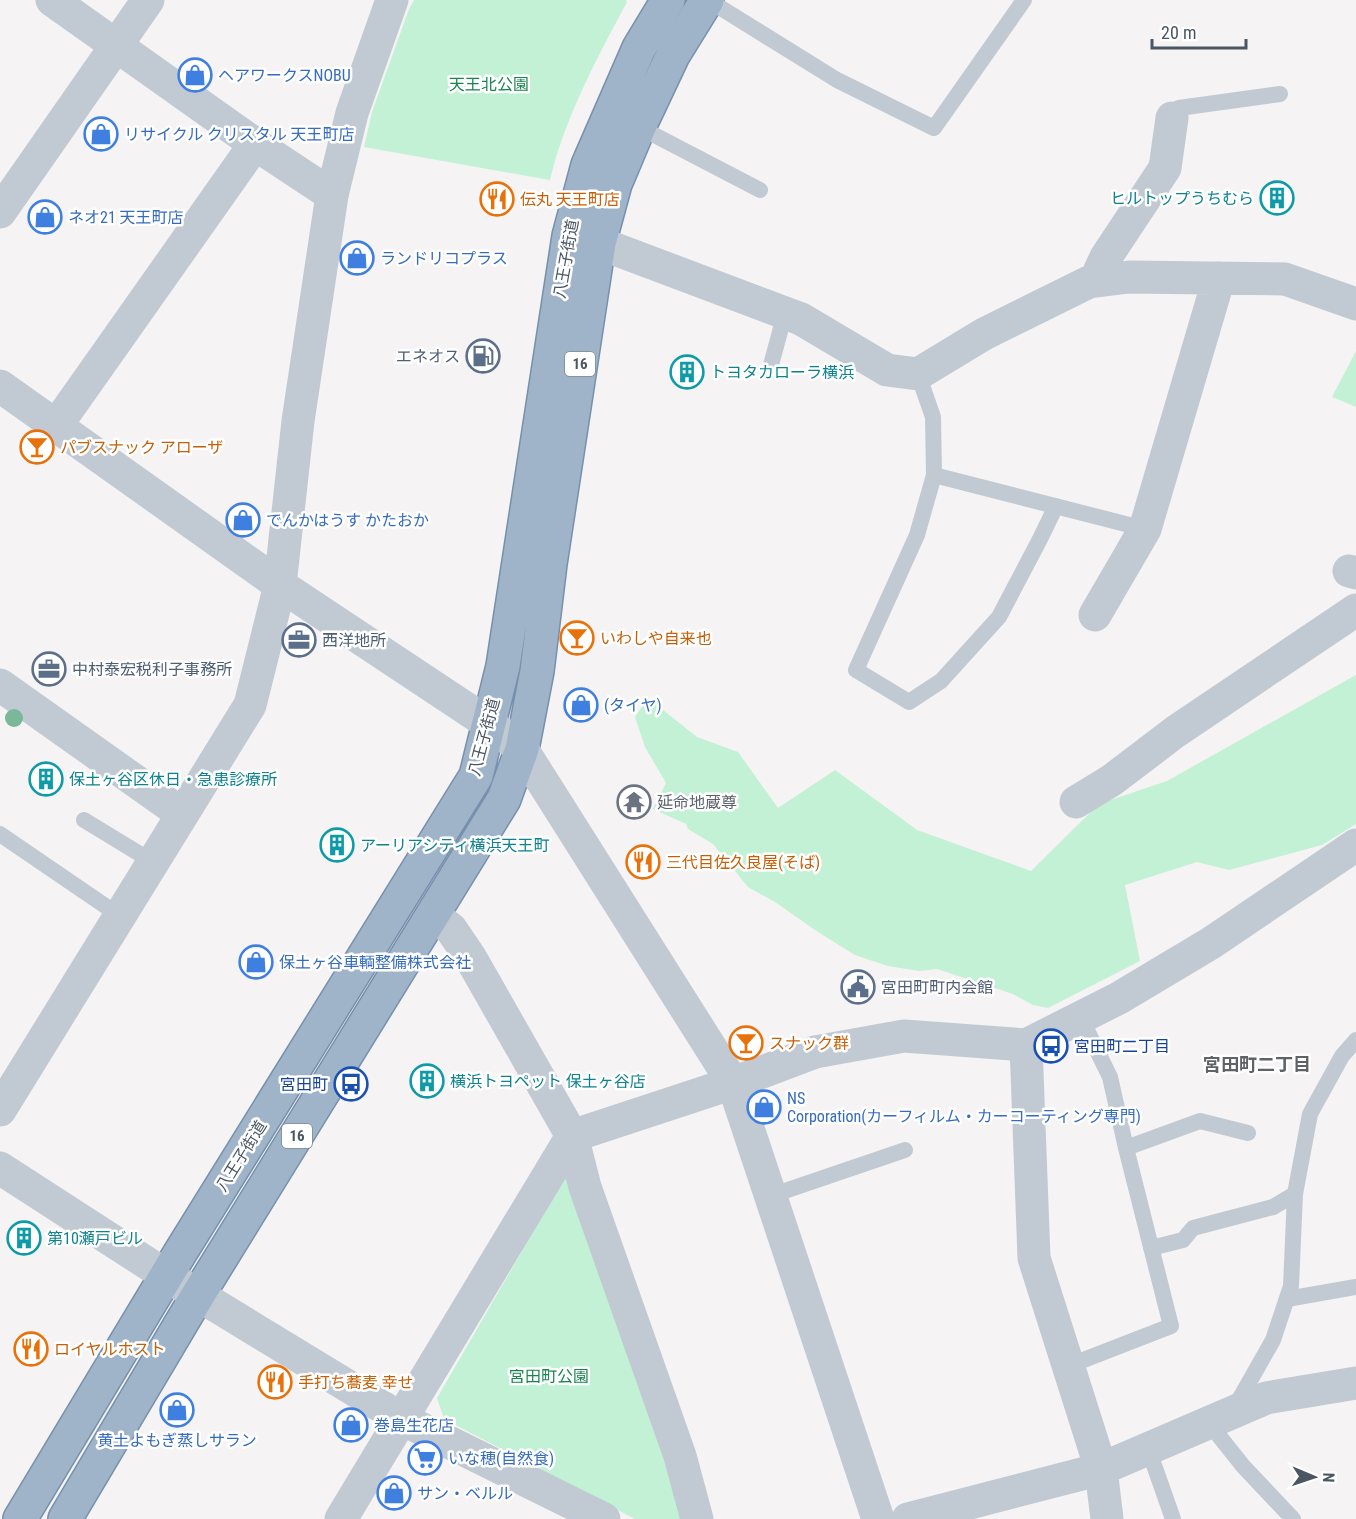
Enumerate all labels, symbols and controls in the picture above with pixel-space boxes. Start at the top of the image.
scale bar [1152,12,1246,50]
text: 20 m [1161,22,1196,43]
shop icon: ヘアワークスNOBU [177,57,213,93]
place label: ヘアワークスNOBU [218,66,351,85]
park label: 天王北公園 [449,75,529,94]
shop icon: リサイクル クリスタル 天王町店 [83,116,119,152]
place label: リサイクル クリスタル 天王町店 [124,125,355,144]
building icon: ヒルトップうちむら [1259,180,1295,216]
restaurant icon: 伝丸 天王町店 [479,181,515,217]
place label: ヒルトップうちむら [1110,189,1254,208]
place label: 伝丸 天王町店 [520,190,620,209]
shop icon: ネオ21 天王町店 [27,199,63,235]
place label: ネオ21 天王町店 [68,208,183,227]
street label: 八王子街道 [550,218,582,300]
shop icon: ランドリコプラス [339,240,375,276]
place label: ランドリコプラス [380,249,508,268]
fuel station icon: エネオス [465,338,501,374]
place label: エネオス [396,347,460,366]
road number: 16 [565,352,595,376]
building icon: トヨタカローラ横浜 [669,354,705,390]
place label: トヨタカローラ横浜 [710,363,854,382]
bar icon: パブスナック アローザ [19,429,55,465]
place label: パブスナック アローザ [60,438,223,457]
shop icon: でんかはうす かたおか [225,502,261,538]
place label: でんかはうす かたおか [266,511,429,530]
bar icon: いわしや自来也 [559,620,595,656]
office icon: 西洋地所 [281,622,317,658]
place label: いわしや自来也 [600,629,712,648]
place label: 西洋地所 [322,631,386,650]
office icon: 中村泰宏税利子事務所 [31,651,67,687]
place label: 中村泰宏税利子事務所 [72,660,232,679]
shop icon: (タイヤ) [563,687,599,723]
street label: 八王子街道 [464,696,504,778]
place label: (タイヤ) [604,696,662,715]
building icon: 保土ヶ谷区休日・急患診療所 [28,761,64,797]
place label: 保土ヶ谷区休日・急患診療所 [69,770,277,789]
temple icon: 延命地蔵尊 [616,784,652,820]
place label: 延命地蔵尊 [657,793,737,812]
building icon: アーリアシティ横浜天王町 [319,827,355,863]
place label: アーリアシティ横浜天王町 [360,836,549,855]
restaurant icon: 三代目佐久良屋(そば) [625,844,661,880]
place label: 三代目佐久良屋(そば) [666,853,820,872]
shop icon: 保土ヶ谷車輌整備株式会社 [238,944,274,980]
place label: 保土ヶ谷車輌整備株式会社 [279,953,471,972]
public building icon: 宮田町町内会館 [840,969,876,1005]
place label: 宮田町町内会館 [881,978,993,997]
bar icon: スナック群 [728,1025,764,1061]
bus stop icon: 宮田町二丁目 [1033,1028,1069,1064]
place label: スナック群 [769,1034,849,1053]
place label: 宮田町二丁目 [1074,1037,1170,1056]
district label: 宮田町二丁目 [1203,1054,1311,1075]
building icon: 横浜トヨペット 保土ヶ谷店 [409,1063,445,1099]
bus stop icon: 宮田町 [333,1066,369,1102]
place label: 横浜トヨペット 保土ヶ谷店 [450,1072,646,1091]
place label: 宮田町 [280,1075,328,1094]
shop icon: NS Corporation(カーフィルム・カーコーティング専門) [746,1089,782,1125]
place label: NS Corporation(カーフィルム・カーコーティング専門) [787,1089,1141,1126]
street label: 八王子街道 [212,1117,270,1195]
road number: 16 [282,1124,312,1148]
building icon: 第10瀬戸ビル [6,1220,42,1256]
place label: 第10瀬戸ビル [47,1229,143,1248]
restaurant icon: ロイヤルホスト [13,1331,49,1367]
place label: ロイヤルホスト [54,1340,166,1359]
restaurant icon: 手打ち蕎麦 幸せ [257,1364,293,1400]
park label: 宮田町公園 [509,1367,589,1386]
place label: 手打ち蕎麦 幸せ [298,1373,414,1392]
shop icon: 黄土よもぎ蒸しサラン [159,1392,195,1428]
shop icon: 巻島生花店 [333,1407,369,1443]
place label: 巻島生花店 [374,1416,454,1435]
place label: 黄土よもぎ蒸しサラン [97,1431,257,1450]
supermarket icon: いな穂(自然食) [407,1440,443,1476]
north arrow [1284,1447,1344,1507]
place label: いな穂(自然食) [448,1449,554,1468]
text: N [1319,1472,1338,1483]
shop icon: サン・ベルル [376,1475,412,1511]
place label: サン・ベルル [417,1484,513,1503]

